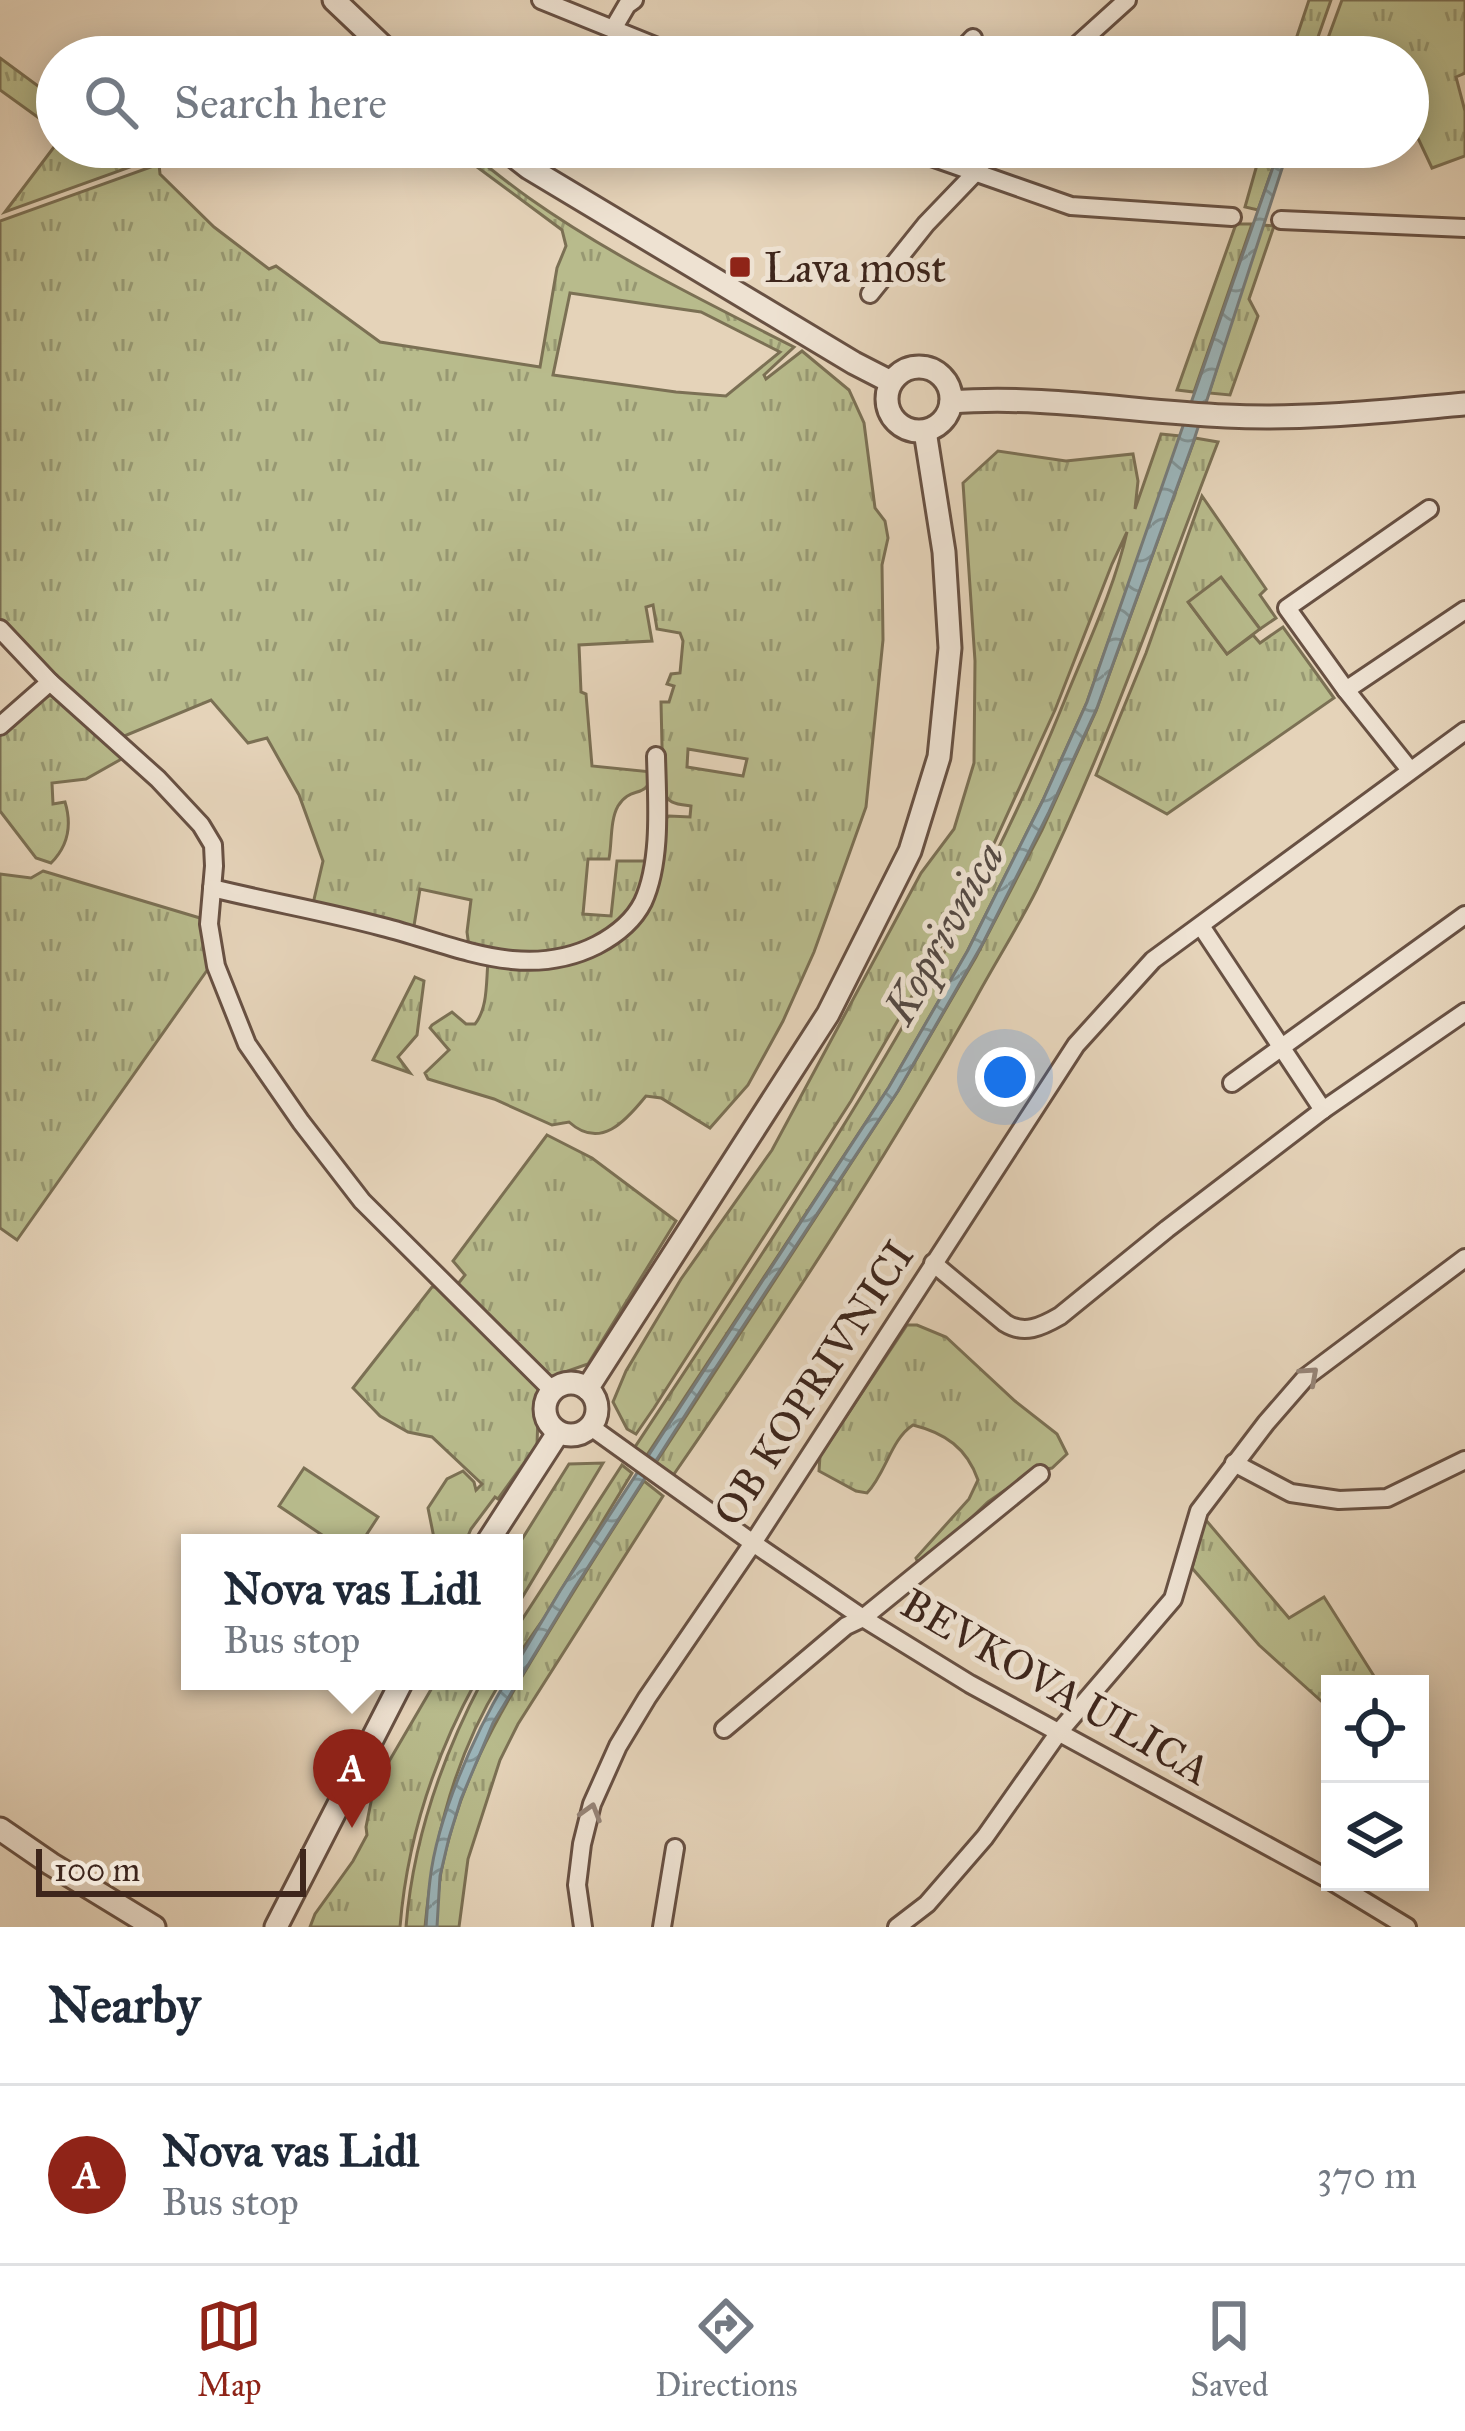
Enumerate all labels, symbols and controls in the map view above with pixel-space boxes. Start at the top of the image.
search box [36,36,1429,168]
icon: search [78,69,144,135]
text: Search here [174,75,387,130]
place label: Lava most [764,242,946,294]
marker: Lava most [727,254,753,280]
water label: Koprivnica [870,832,1016,1034]
your location [975,1047,1035,1107]
street label: OB KOPRIVNICI [702,1231,925,1536]
one-way arrow [1297,1368,1319,1390]
popup [181,1534,523,1690]
text: Nova vas Lidl [223,1561,481,1616]
street label: BEVKOVA ULICA [892,1577,1219,1796]
text: Bus stop [223,1616,360,1664]
map controls [1321,1675,1429,1891]
button: locate [1321,1675,1429,1783]
pin: A [313,1729,391,1828]
button: layers [1321,1783,1429,1891]
one-way arrow [577,1802,602,1823]
scale bar [36,1843,306,1896]
text: 100 m [54,1850,140,1890]
text: Nearby [48,1974,200,2036]
text: Nova vas Lidl [162,2123,419,2178]
text: A [74,2151,100,2199]
text: 370 m [1317,2151,1417,2199]
text: Bus stop [162,2178,299,2226]
tab: Map [196,2293,262,2405]
tab: Directions [655,2293,797,2405]
tab: Saved [1190,2293,1269,2405]

